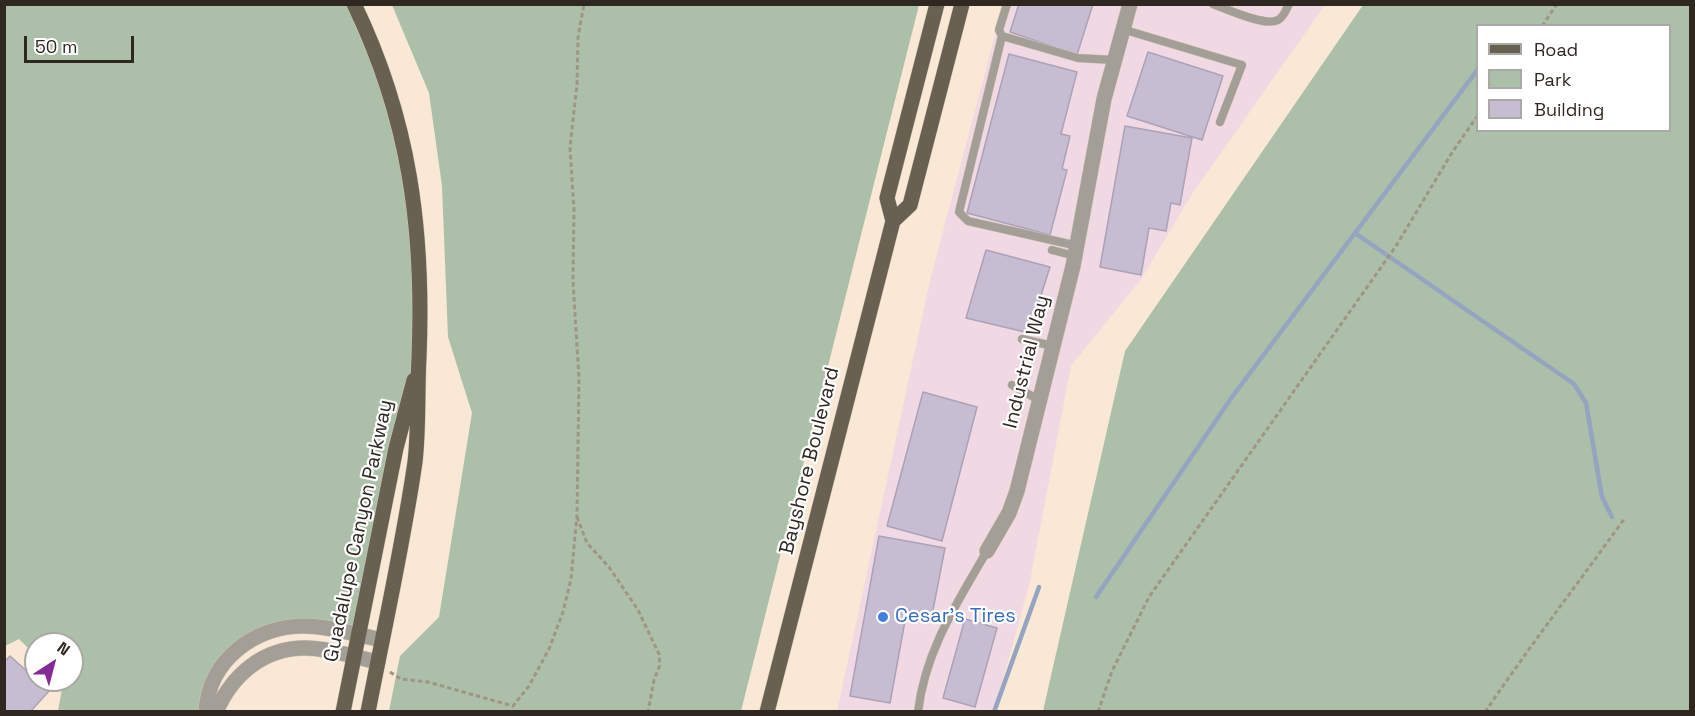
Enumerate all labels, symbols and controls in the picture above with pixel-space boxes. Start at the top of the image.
scale bar [27,24,136,62]
legend [1476,24,1671,132]
text: 50 m [35,35,77,58]
text: Road [1534,38,1578,61]
text: Park [1534,68,1571,91]
text: Building [1534,98,1604,121]
street label: Industrial Way [999,293,1055,431]
street label: Bayshore Boulevard [775,365,845,557]
street label: Guadalupe Canyon Parkway [319,398,399,664]
place label: Cesar's Tires [895,605,1016,629]
marker: Cesar's Tires [876,610,890,624]
north arrow [24,632,84,692]
text: N [53,637,74,660]

